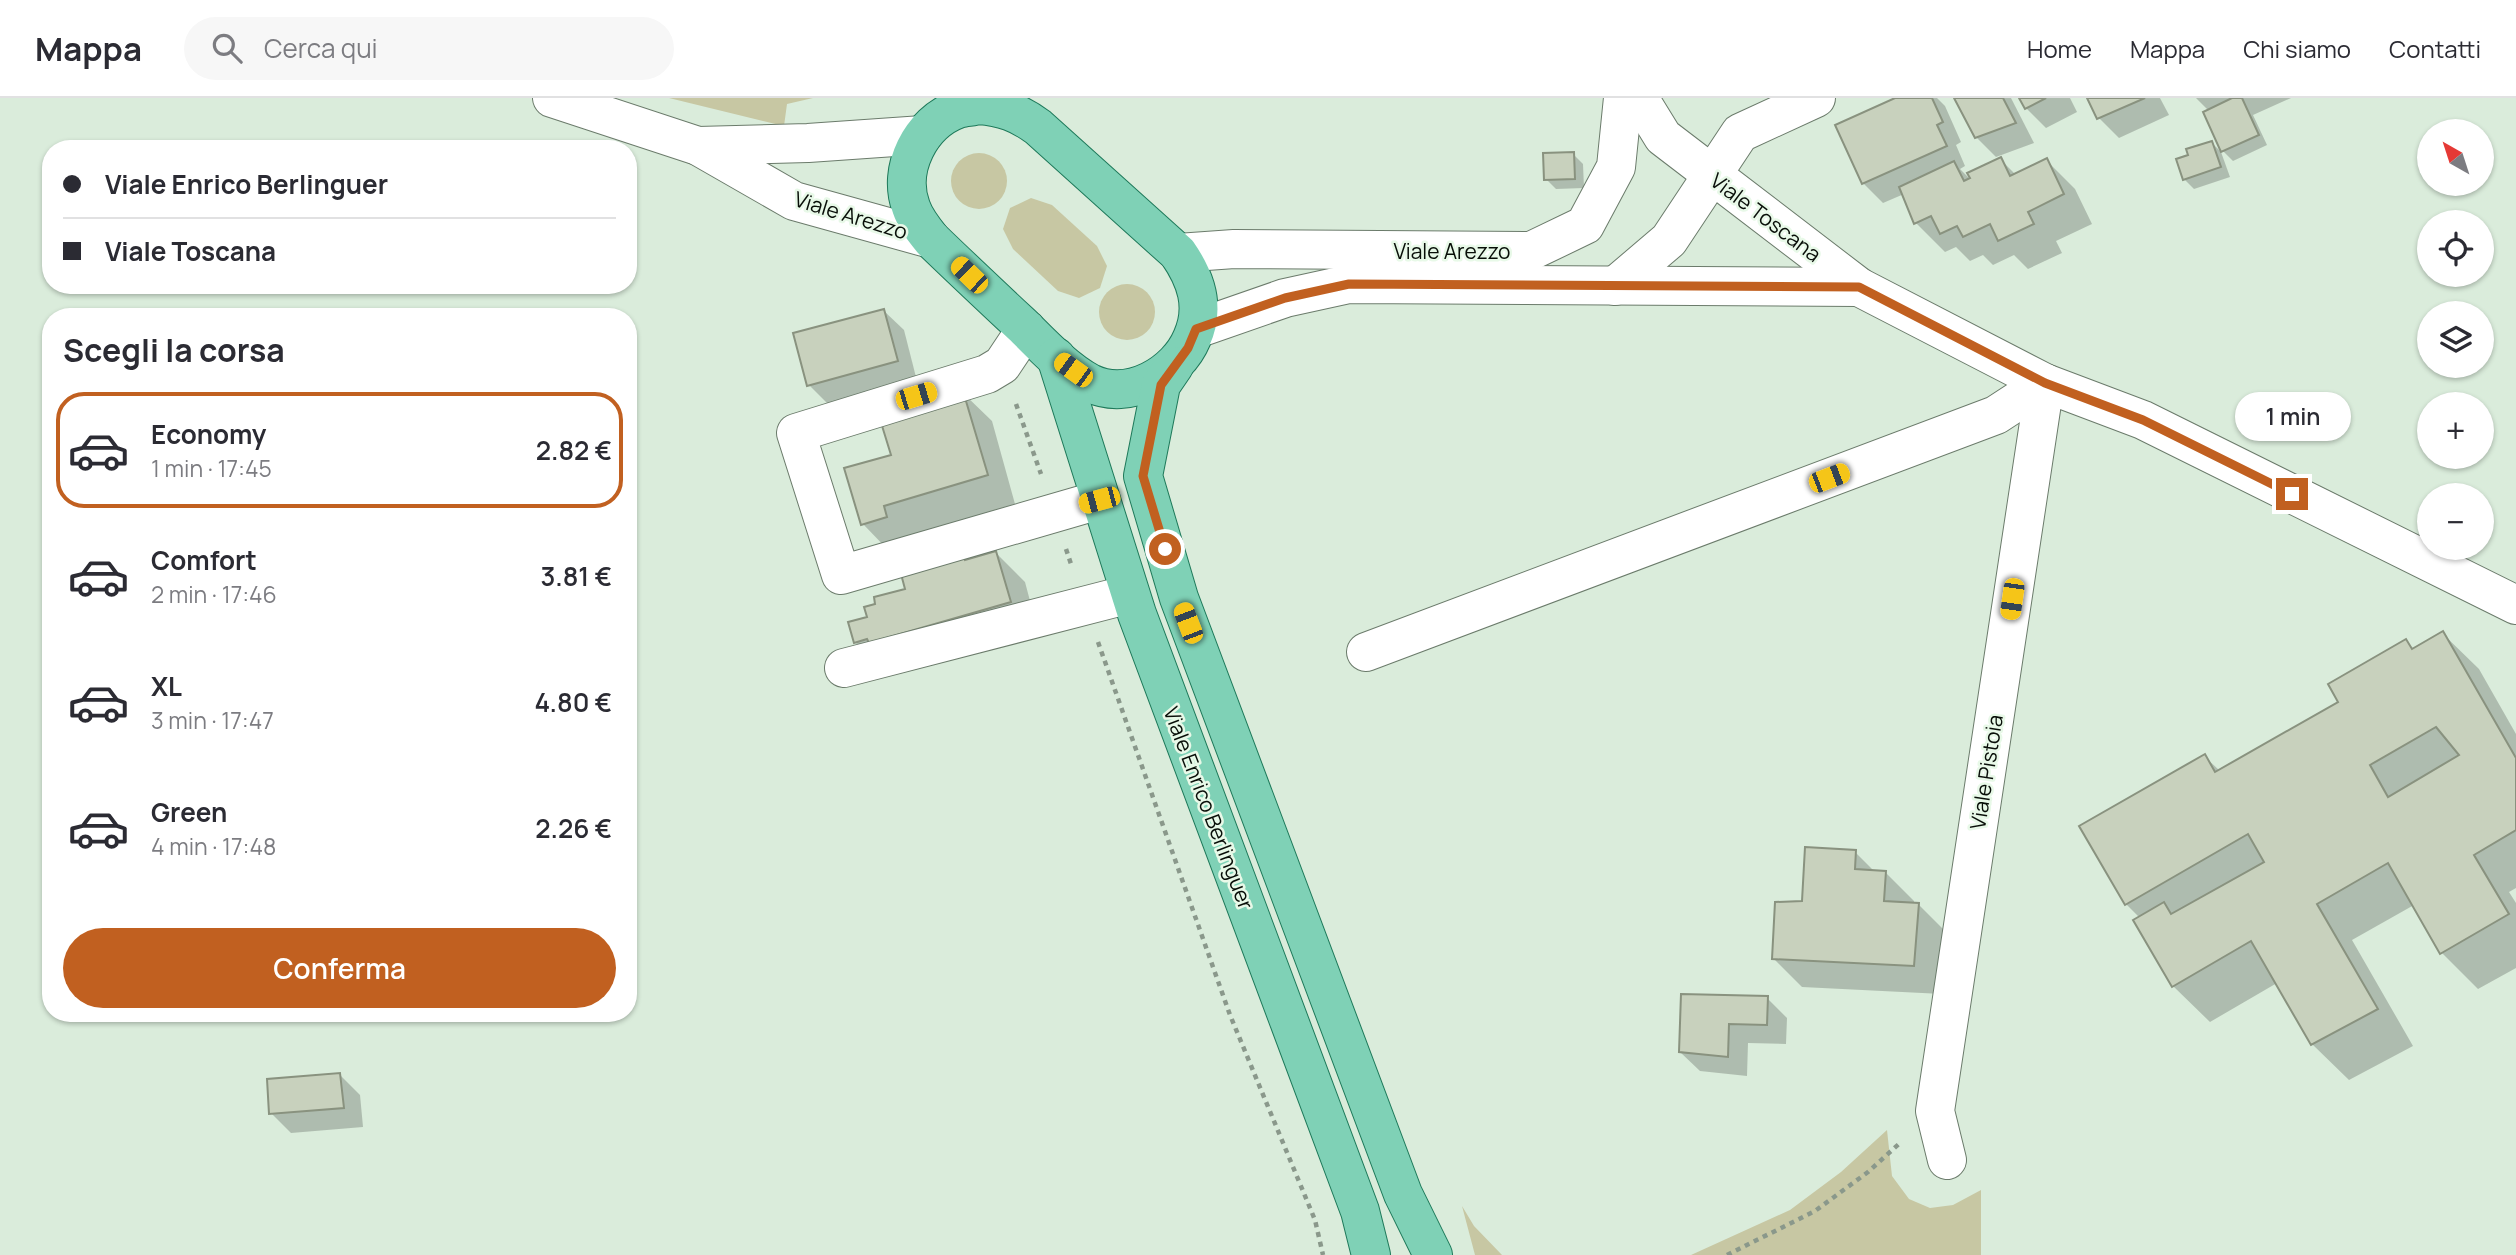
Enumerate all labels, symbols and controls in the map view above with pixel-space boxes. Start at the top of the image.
search box [184,17,674,80]
text: Mappa [35,26,142,71]
icon: search [208,29,246,67]
text: Cerca qui [264,30,378,66]
text: Home [2027,32,2092,65]
text: Mappa [2130,32,2205,65]
text: Chi siamo [2243,32,2351,65]
text: Contatti [2389,32,2481,65]
north arrow [2417,119,2494,196]
map controls [2417,119,2494,560]
text: Viale Enrico Berlinguer [105,166,388,202]
street label: Viale Toscana [1705,166,1827,268]
street label: Viale Arezzo [791,185,911,245]
button: locate [2417,210,2494,287]
text: Viale Toscana [105,233,276,269]
street label: Viale Arezzo [1394,237,1510,265]
car [947,253,992,297]
button: layers [2417,301,2494,378]
text: Scegli la corsa [63,328,285,372]
car [1050,349,1097,391]
car [893,380,940,412]
callout: 1 min [2234,392,2350,442]
button: + [2417,392,2494,469]
text: 1 min [2266,400,2320,432]
text: Economy [151,416,266,452]
icon: car [67,419,130,482]
text: 2.82 € [536,432,612,468]
text: 1 min · 17:45 [151,452,272,484]
car [1806,461,1853,495]
route end [2276,478,2308,510]
button: − [2417,483,2494,560]
car [1076,484,1123,516]
route start [1149,533,1181,565]
text: Comfort [151,542,257,578]
icon: car [67,545,130,608]
text: 3.81 € [540,558,612,594]
car [1999,577,2026,621]
text: 2 min · 17:46 [151,578,277,610]
car [1171,600,1206,646]
text: XL [151,668,182,704]
icon: car [67,671,130,734]
text: 4.80 € [534,684,612,720]
street label: Viale Enrico Berlinguer [1157,703,1261,914]
text: 3 min · 17:47 [151,704,274,736]
street label: Viale Pistoia [1963,713,2009,831]
text: Green [151,794,227,830]
icon: car [67,797,130,860]
text: 2.26 € [535,810,612,846]
text: 4 min · 17:48 [151,830,276,862]
button: Conferma [63,928,616,1008]

